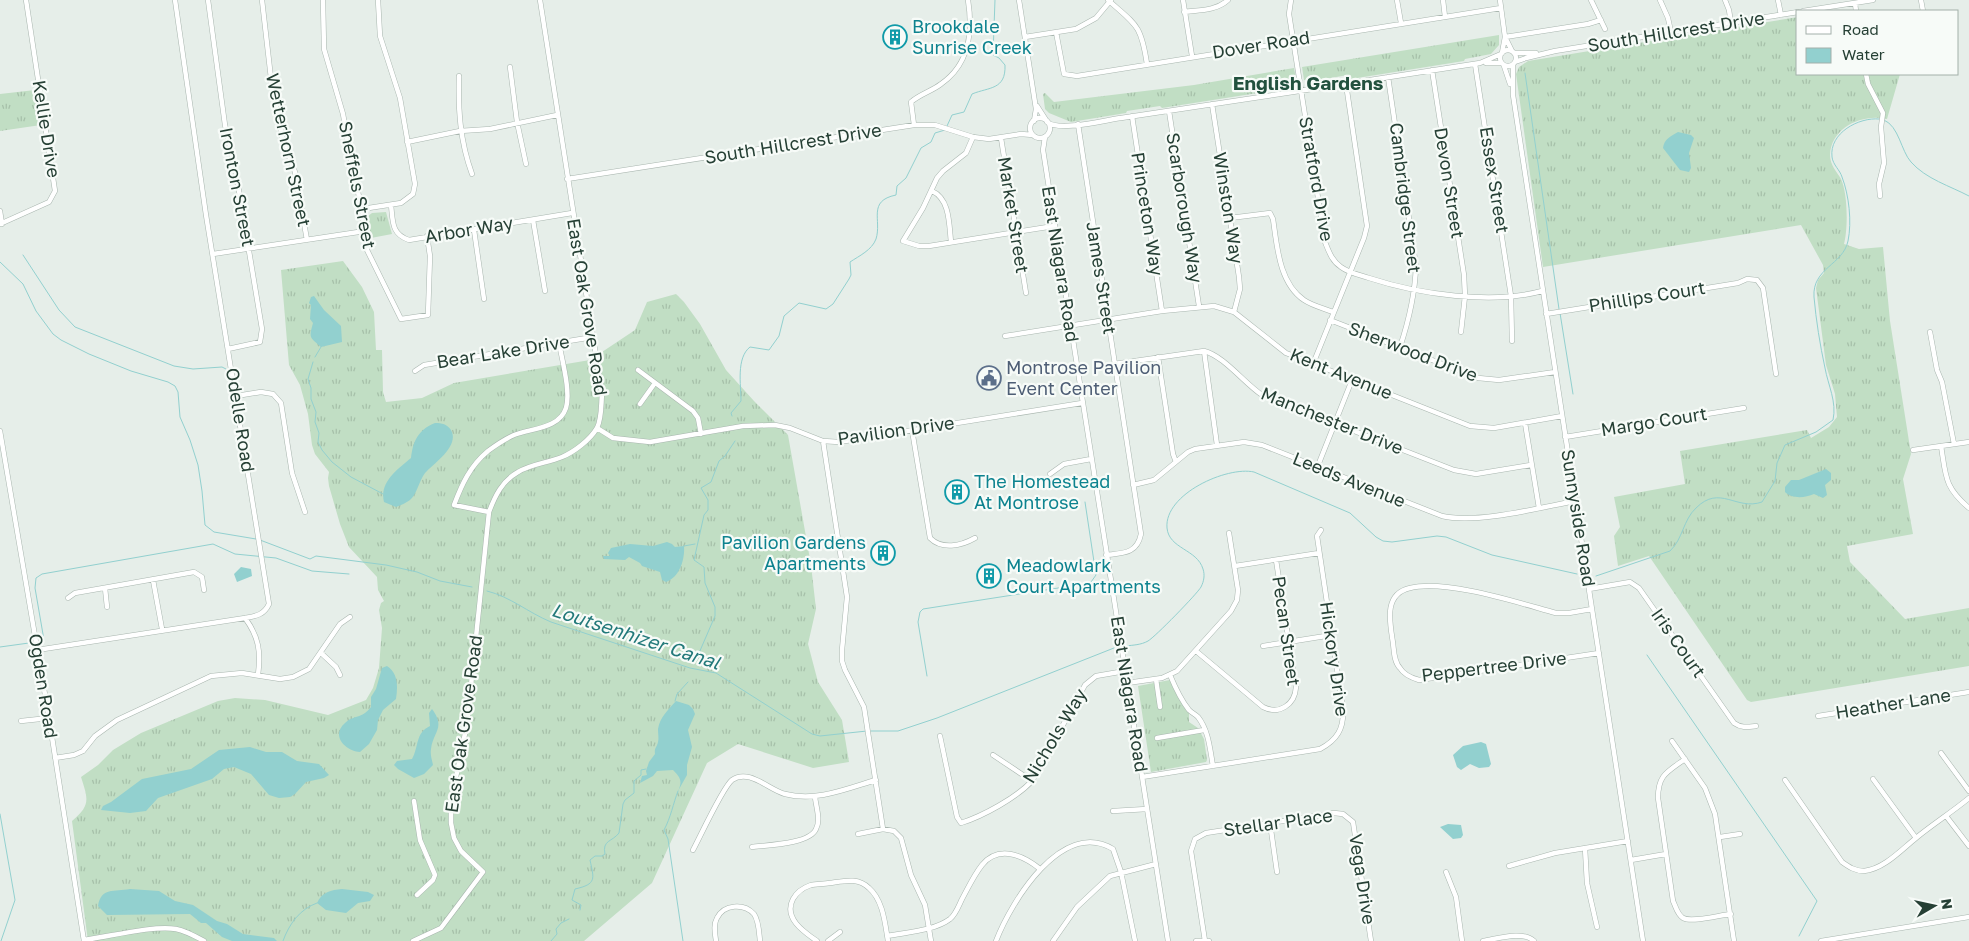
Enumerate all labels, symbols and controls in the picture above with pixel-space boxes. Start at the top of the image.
street label: South Hillcrest Drive [1586,6,1766,56]
legend [1796,10,1959,75]
place label: Brookdale Sunrise Creek [912,15,1032,58]
text: Road [1842,20,1879,38]
building icon: Brookdale Sunrise Creek [882,24,908,50]
street label: Dover Road [1210,25,1311,63]
text: Water [1842,45,1885,63]
street label: Wetterhorn Street [262,71,316,229]
district label: English Gardens [1233,71,1384,94]
street label: Kellie Drive [28,79,66,179]
street label: Stratford Drive [1295,115,1339,243]
street label: South Hillcrest Drive [703,118,883,168]
street label: Sneffels Street [335,119,381,250]
street label: Cambridge Street [1386,121,1426,274]
street label: Ironton Street [216,125,260,248]
street label: Essex Street [1476,125,1514,235]
street label: Devon Street [1430,126,1470,240]
street label: Scarborough Way [1162,131,1208,285]
street label: Princeton Way [1127,150,1169,277]
street label: Winston Way [1209,150,1249,265]
street label: Market Street [994,155,1034,275]
street label: East Niagara Road [1038,184,1084,343]
street label: Arbor Way [423,211,514,247]
street label: East Oak Grove Road [563,217,613,397]
street label: James Street [1082,220,1122,336]
street label: Phillips Court [1587,276,1707,316]
street label: Sherwood Drive [1346,316,1481,386]
street label: Bear Lake Drive [435,330,571,372]
street label: Kent Avenue [1287,343,1396,404]
place label: Montrose Pavilion Event Center [1006,356,1161,399]
public building icon: Montrose Pavilion Event Center [976,365,1002,391]
street label: Odelle Road [222,366,260,474]
street label: Manchester Drive [1258,382,1407,459]
street label: Margo Court [1599,402,1709,440]
street label: Pavilion Drive [836,411,956,449]
street label: Leeds Avenue [1290,446,1409,512]
street label: Sunnyside Road [1557,448,1601,588]
place label: The Homestead At Montrose [974,470,1110,513]
building icon: The Homestead At Montrose [944,479,970,505]
place label: Pavilion Gardens Apartments [721,531,866,574]
building icon: Pavilion Gardens Apartments [870,540,896,566]
place label: Meadowlark Court Apartments [1006,554,1161,597]
building icon: Meadowlark Court Apartments [976,563,1002,589]
street label: Pecan Street [1268,574,1306,687]
water label: Loutsenhizer Canal [549,597,724,674]
street label: Hickory Drive [1316,600,1354,718]
street label: Iris Court [1647,603,1711,682]
street label: East Niagara Road [1107,614,1153,773]
street label: Ogden Road [25,632,63,740]
street label: East Oak Grove Road [440,634,486,814]
street label: Peppertree Drive [1420,646,1568,686]
street label: Heather Lane [1834,683,1952,723]
street label: Nichols Way [1017,684,1091,787]
street label: Stellar Place [1222,803,1334,841]
street label: Vega Drive [1345,832,1381,926]
north arrow [1909,881,1959,931]
text: N [1938,897,1957,910]

